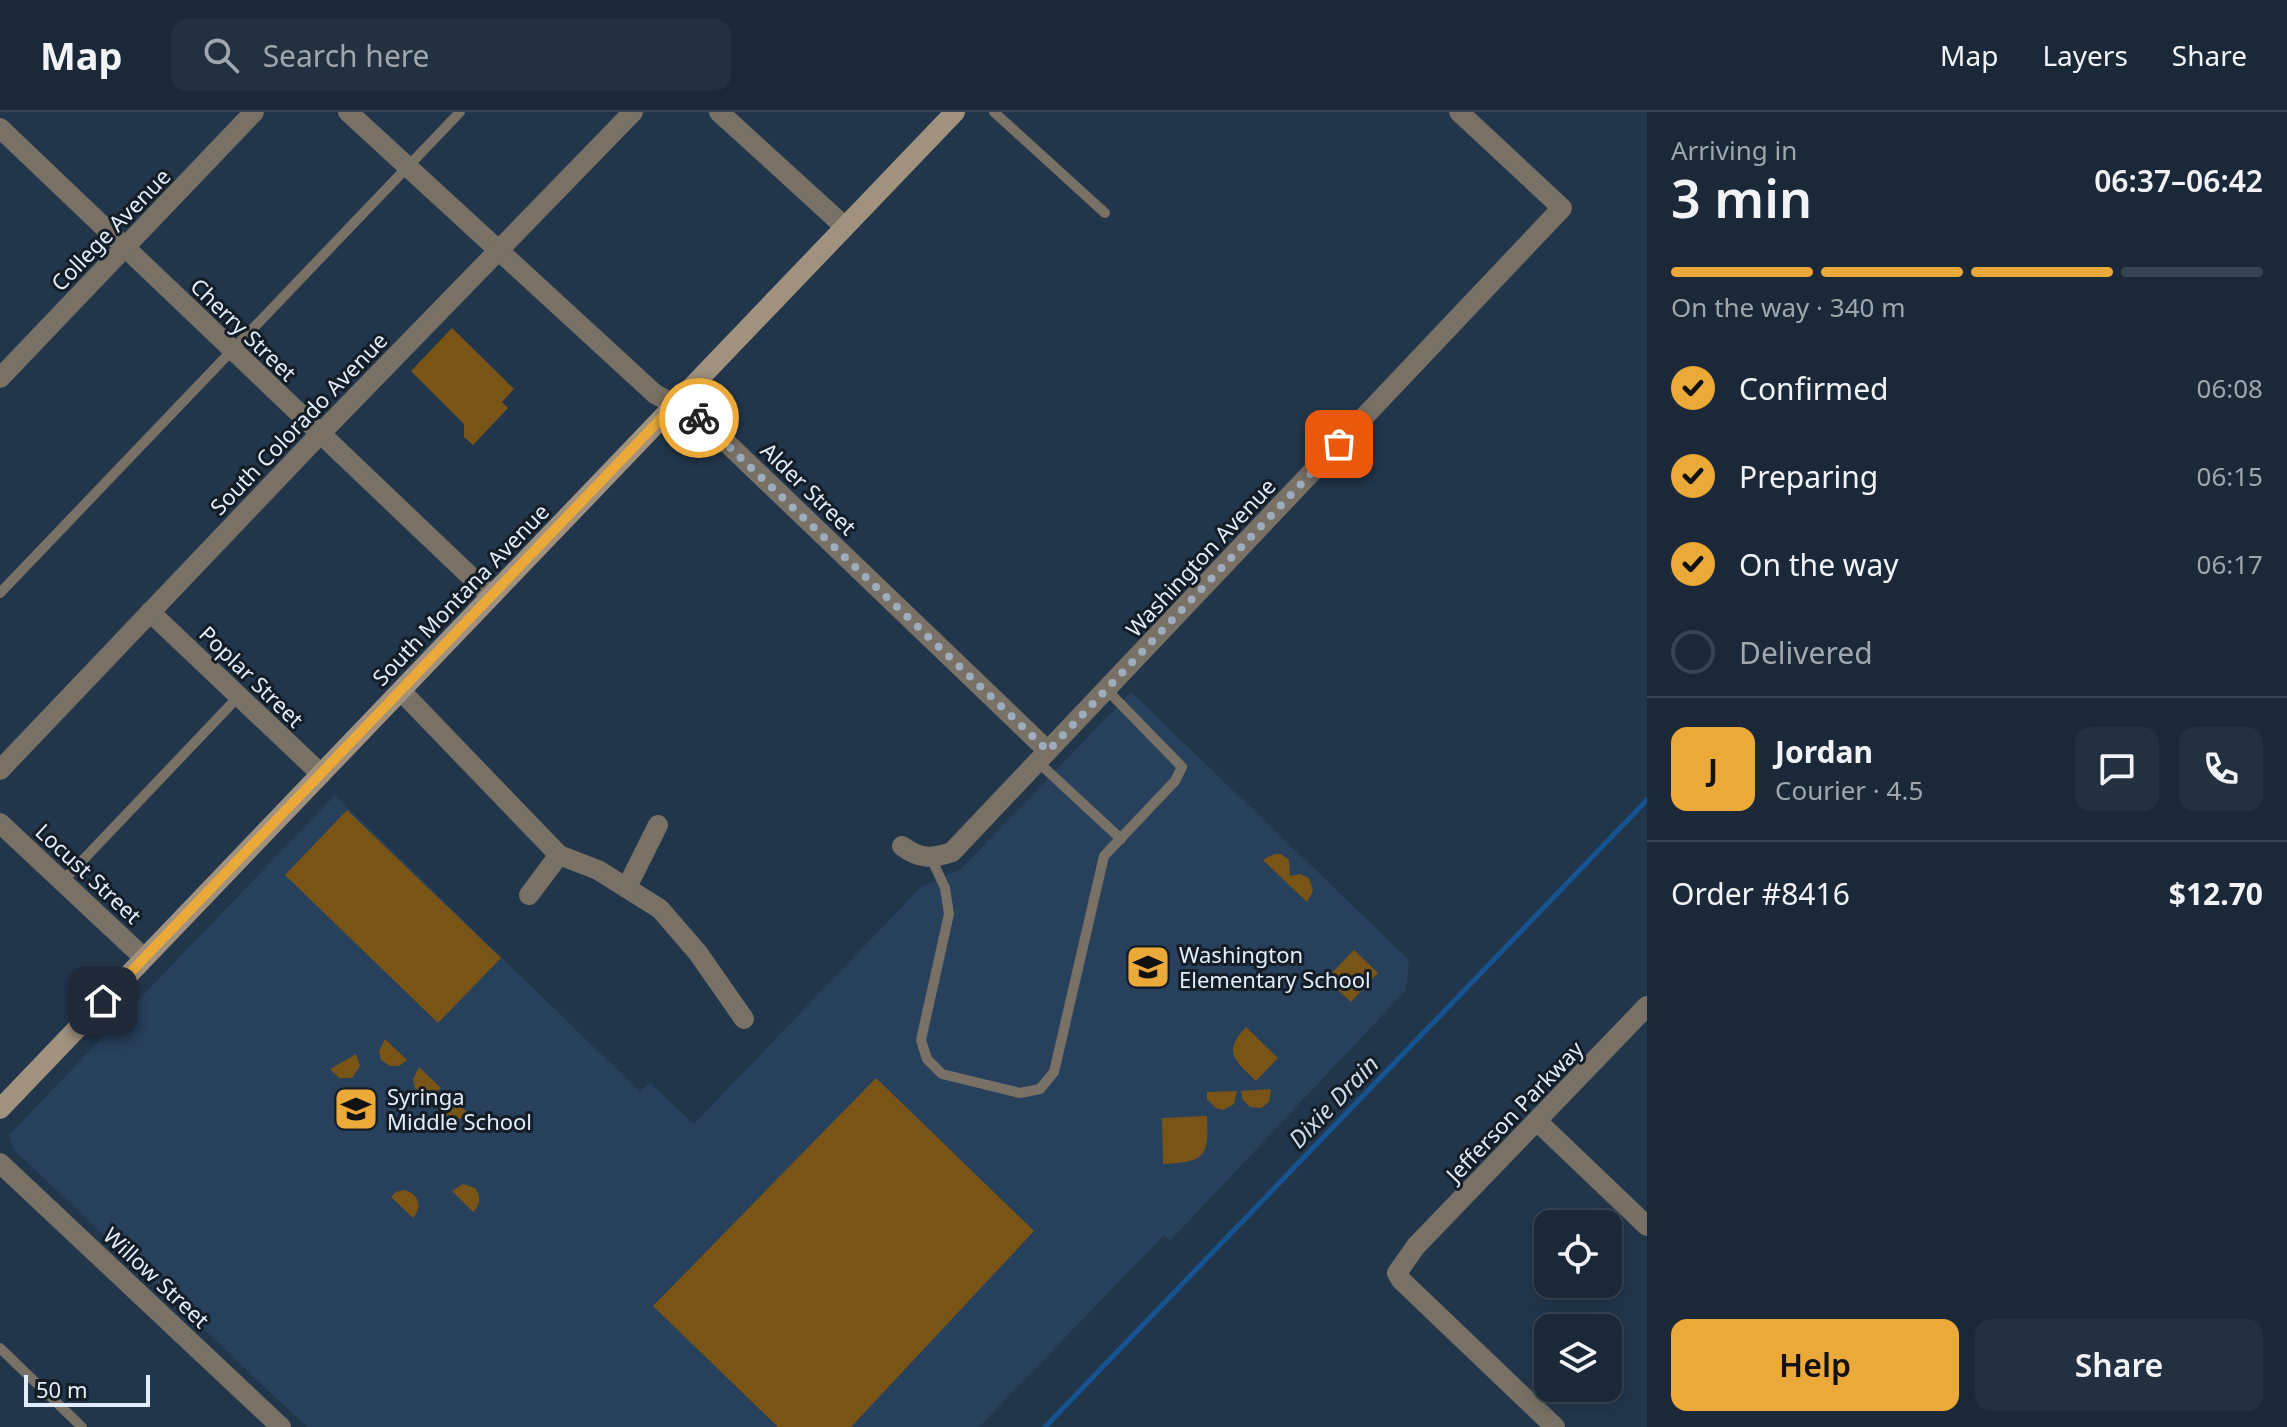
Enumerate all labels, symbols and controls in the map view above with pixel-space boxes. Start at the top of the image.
search box [171,19,731,91]
text: Map [40,29,123,81]
icon: search [199,33,243,77]
text: Search here [263,35,430,76]
text: Map [1940,36,1998,74]
text: Layers [2042,36,2128,74]
text: Share [2172,36,2247,74]
text: Arriving in [1671,132,1797,168]
text: 06:37–06:42 [2094,160,2263,201]
street label: College Avenue [44,161,176,297]
text: 3 min [1671,162,1812,233]
street label: Cherry Street [185,271,304,387]
text: On the way · 340 m [1671,289,1905,325]
street label: South Colorado Avenue [203,325,393,521]
icon: check [1671,366,1715,410]
text: Confirmed [1739,368,1889,409]
text: 06:08 [2197,370,2263,406]
courier [659,378,739,458]
icon: bike [677,396,721,440]
pin [1305,410,1373,478]
icon: bag [1317,422,1361,466]
street label: Alder Street [755,435,863,541]
icon: check [1671,454,1715,498]
text: Preparing [1739,456,1878,497]
text: 06:15 [2197,458,2263,494]
street label: Washington Avenue [1118,471,1282,643]
street label: South Montana Avenue [365,496,555,692]
icon: check [1671,542,1715,586]
text: On the way [1739,544,1899,585]
text: 06:17 [2197,546,2263,582]
street label: Poplar Street [193,619,311,734]
text: Delivered [1739,632,1873,673]
button: chat [2075,727,2159,811]
button: phone [2179,727,2263,811]
text: Jordan [1775,731,1873,772]
text: J [1708,749,1718,790]
text: Courier · 4.5 [1775,772,1923,808]
street label: Locust Street [30,816,148,930]
text: Order #8416 [1671,873,1850,914]
text: $12.70 [2169,873,2263,914]
place label: Washington Elementary School [1179,939,1371,994]
school or university icon: Washington Elementary School [1124,943,1172,991]
pin [69,967,137,1035]
icon: home [81,979,125,1023]
street label: Jefferson Parkway [1437,1033,1590,1190]
water label: Dixie Drain [1280,1047,1386,1155]
place label: Syringa Middle School [387,1081,532,1136]
school or university icon: Syringa Middle School [332,1085,380,1133]
map controls [1534,1210,1622,1402]
button: locate [1534,1210,1622,1298]
street label: Willow Street [97,1220,217,1334]
button: layers [1534,1314,1622,1402]
button: Help [1671,1319,1959,1411]
button: Share [1975,1319,2263,1411]
scale bar [24,1371,150,1407]
text: 50 m [36,1374,87,1404]

